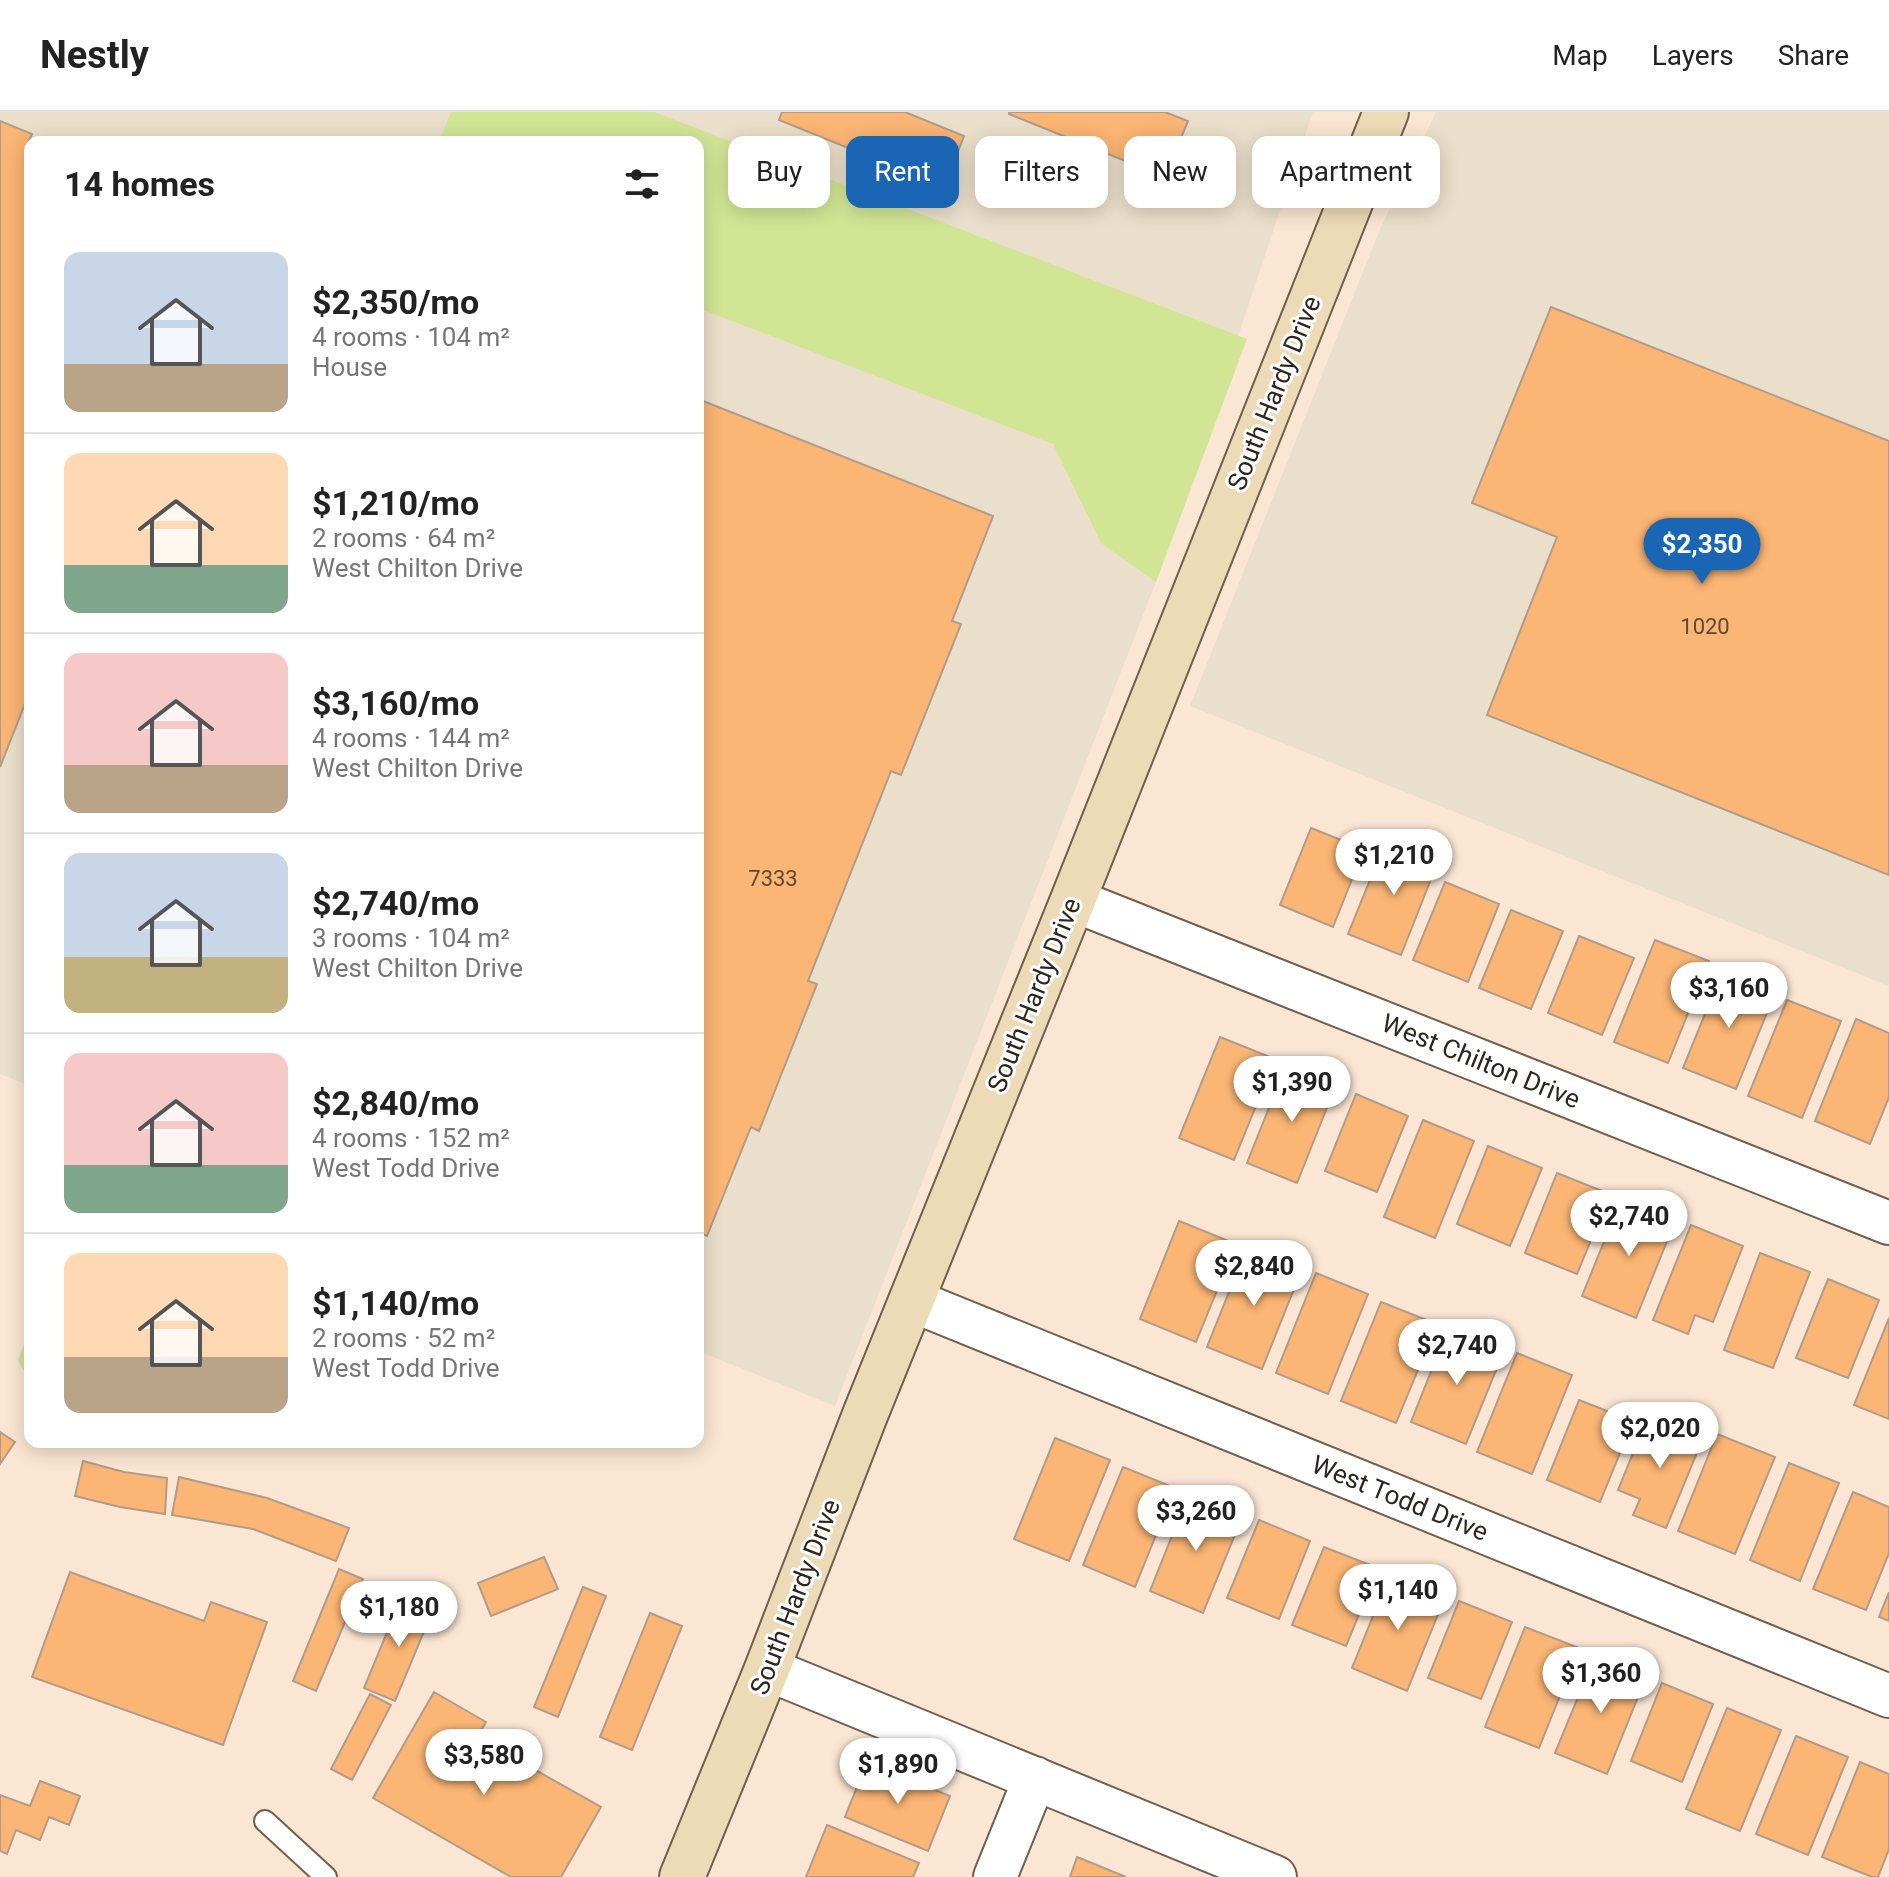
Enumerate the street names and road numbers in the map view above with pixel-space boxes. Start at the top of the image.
street label: South Hardy Drive [1221,291,1327,495]
street label: South Hardy Drive [981,893,1087,1097]
street label: West Chilton Drive [1378,1008,1584,1114]
street label: West Todd Drive [1307,1449,1493,1547]
street label: South Hardy Drive [744,1495,846,1699]

